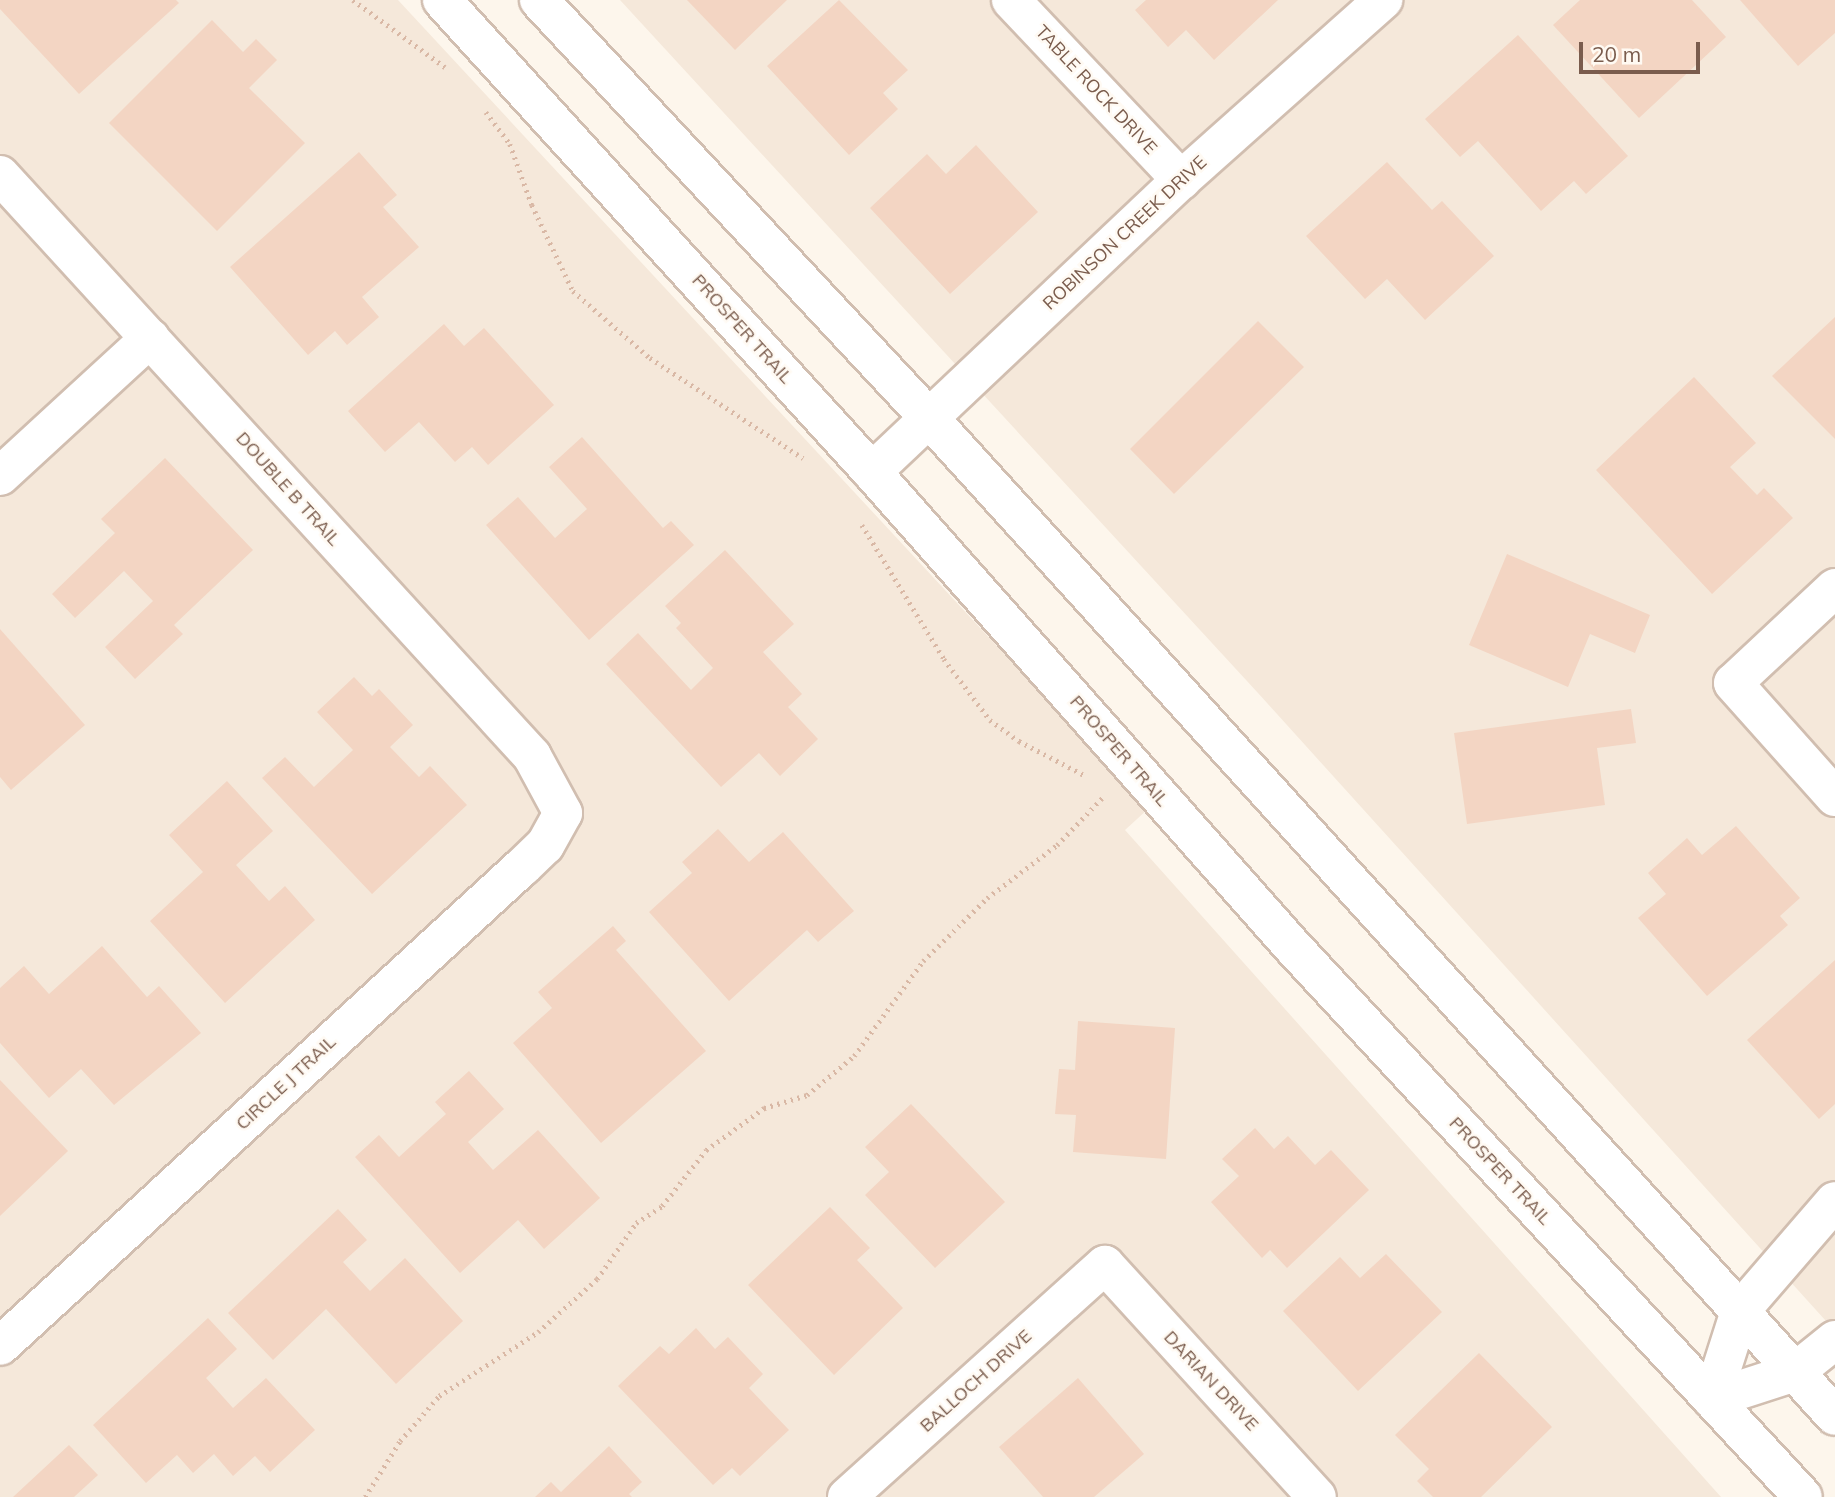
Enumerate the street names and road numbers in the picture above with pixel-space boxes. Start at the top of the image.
street label: TABLE ROCK DRIVE [1031,21,1161,159]
street label: ROBINSON CREEK DRIVE [1039,152,1211,314]
street label: PROSPER TRAIL [687,270,797,388]
street label: DOUBLE B TRAIL [231,428,345,550]
street label: PROSPER TRAIL [1065,691,1173,811]
street label: CIRCLE J TRAIL [232,1031,340,1135]
street label: PROSPER TRAIL [1445,1113,1555,1229]
street label: BALLOCH DRIVE [916,1325,1036,1437]
street label: DARIAN DRIVE [1159,1327,1263,1435]

